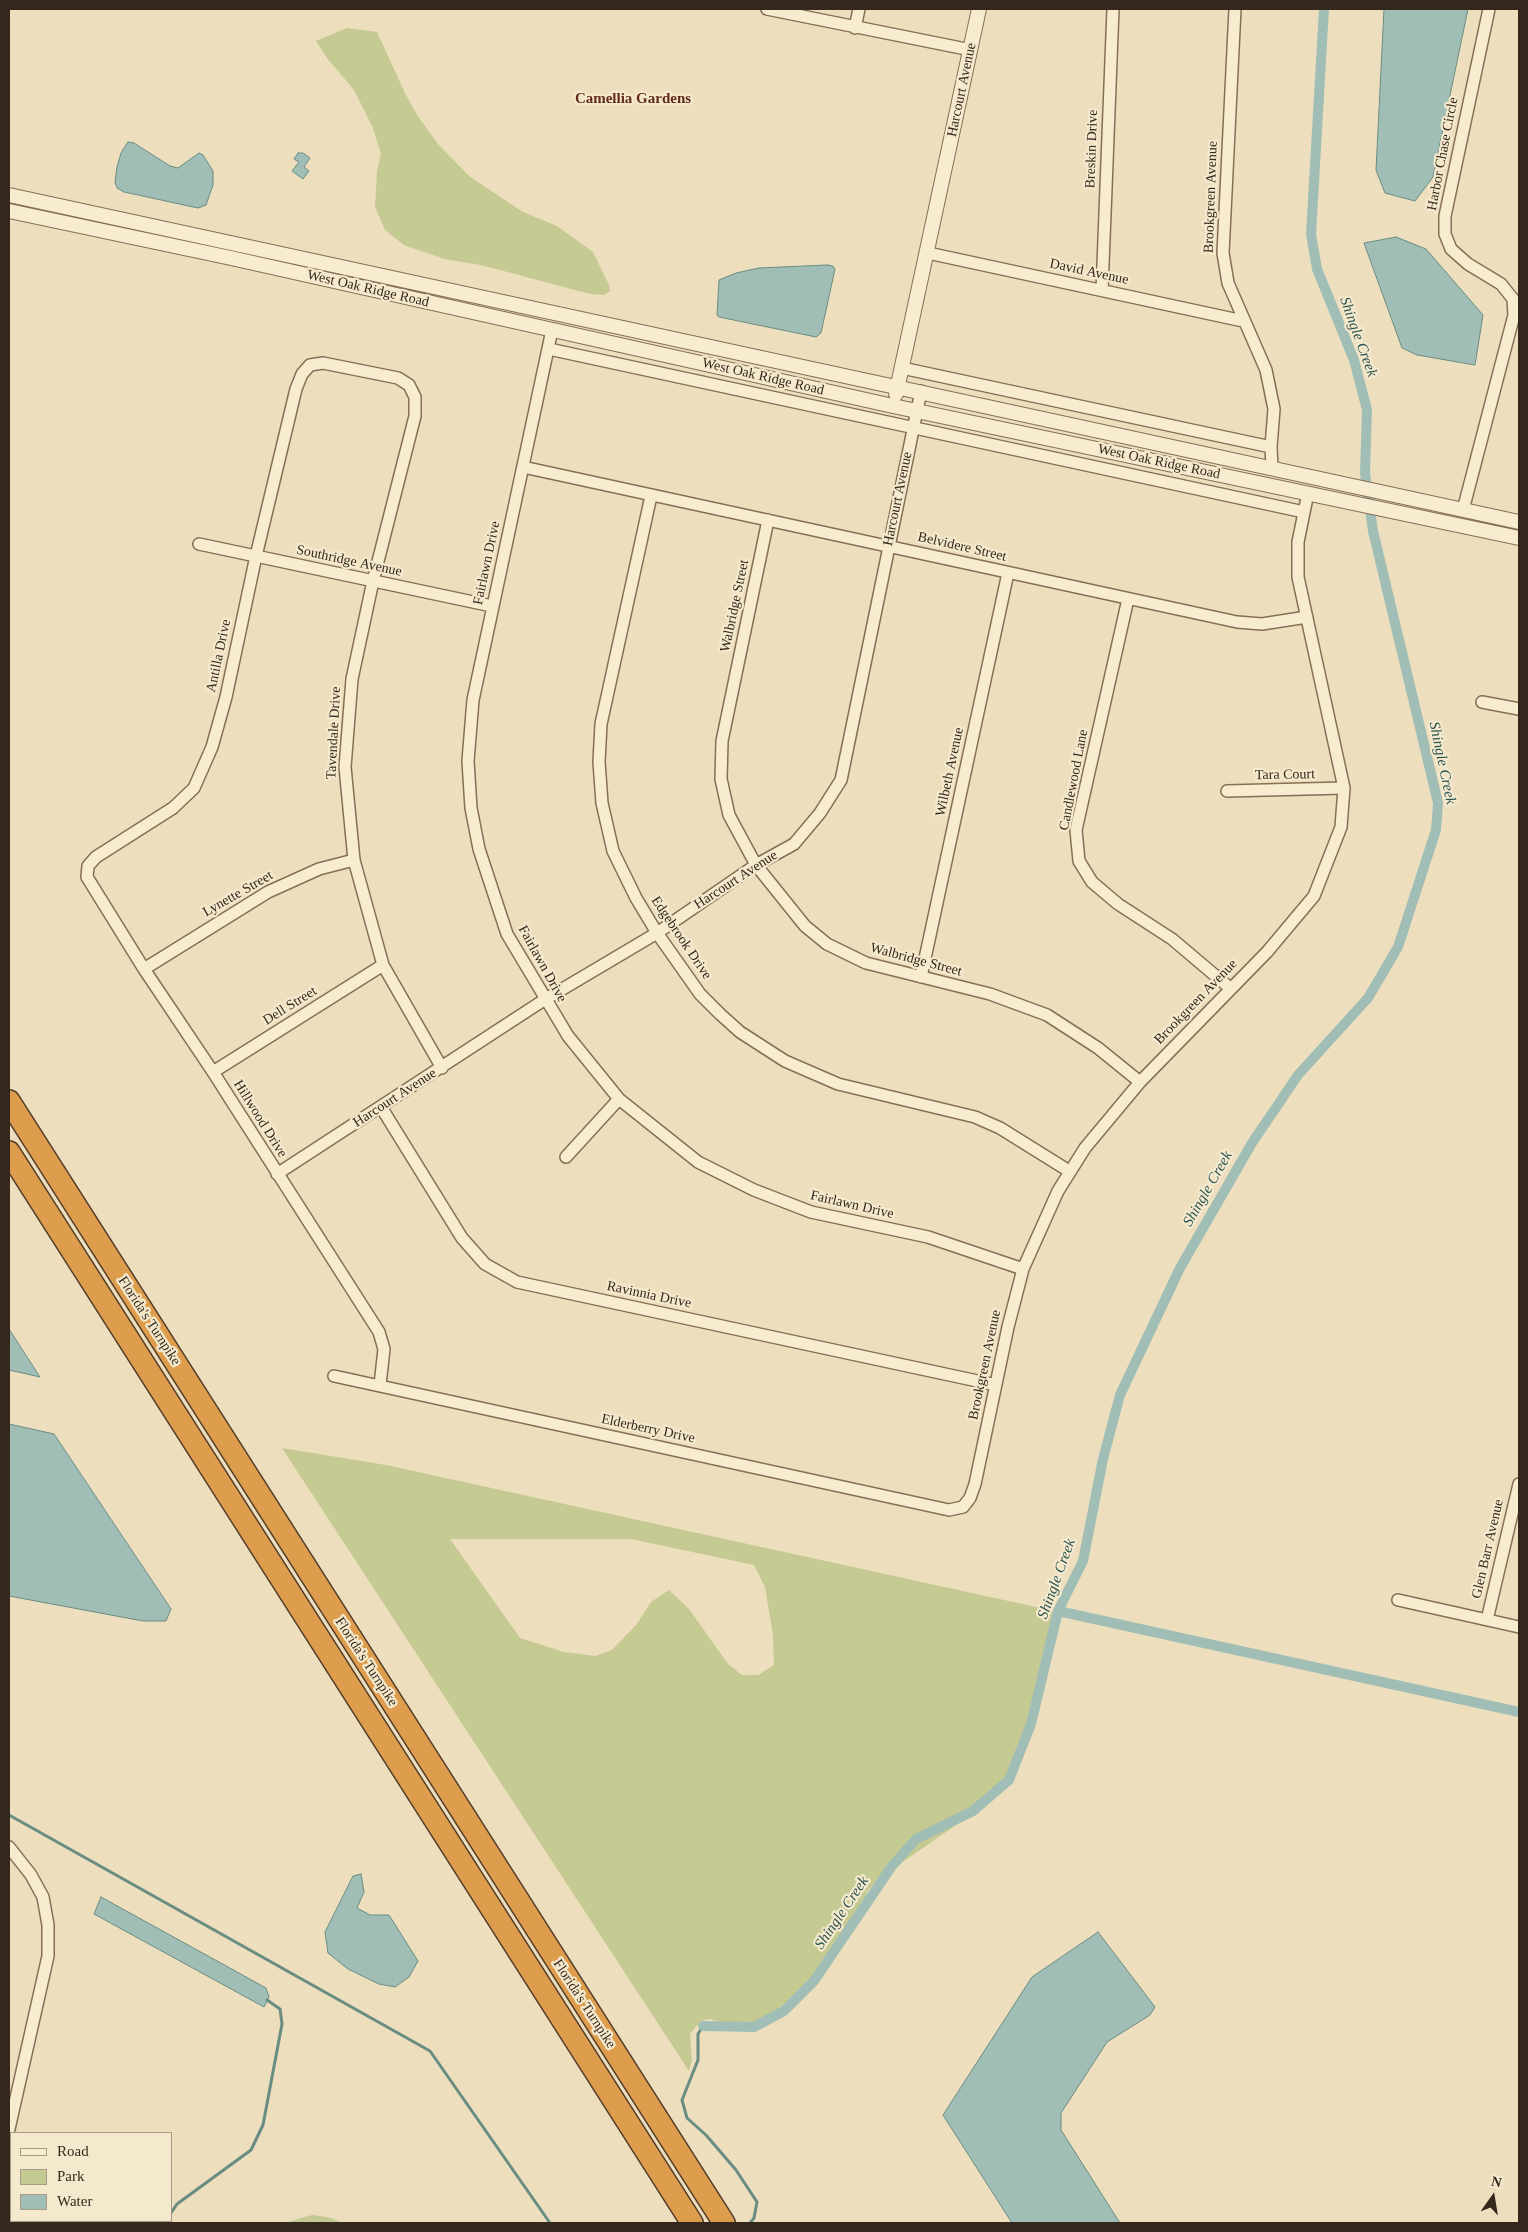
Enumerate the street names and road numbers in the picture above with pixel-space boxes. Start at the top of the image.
street label: Harcourt Avenue [944,41,980,139]
street label: Harbor Chase Circle [1424,96,1462,212]
street label: Breskin Drive [1082,109,1102,189]
street label: Brookgreen Avenue [1201,141,1221,253]
street label: David Avenue [1048,255,1130,289]
street label: West Oak Ridge Road [305,267,431,311]
street label: West Oak Ridge Road [700,355,826,399]
street label: West Oak Ridge Road [1096,441,1222,483]
street label: Harcourt Avenue [880,450,916,548]
street label: Fairlawn Drive [470,520,504,606]
street label: Belvidere Street [916,529,1008,565]
street label: Southridge Avenue [295,542,403,580]
street label: Walbridge Street [717,558,753,654]
street label: Antilla Drive [203,618,235,694]
street label: Tavendale Drive [323,686,345,780]
street label: Wilbeth Avenue [932,726,968,818]
street label: Candlewood Lane [1056,728,1092,832]
street label: Tara Court [1255,766,1315,784]
street label: Harcourt Avenue [691,847,781,913]
street label: Lynette Street [200,867,276,921]
street label: Edgebrook Drive [647,893,715,983]
street label: Fairlawn Drive [514,923,570,1005]
street label: Walbridge Street [868,940,964,980]
street label: Brookgreen Avenue [1151,956,1241,1048]
street label: Dell Street [260,983,320,1029]
street label: Harcourt Avenue [350,1065,440,1131]
street label: Hillwood Drive [229,1077,291,1161]
street label: Fairlawn Drive [809,1187,895,1223]
street label: Florida's Turnpike [114,1273,184,1369]
street label: Ravinnia Drive [605,1278,693,1312]
street label: Brookgreen Avenue [965,1308,1005,1422]
street label: Elderberry Drive [600,1411,696,1447]
street label: Glen Barr Avenue [1468,1498,1508,1600]
street label: Florida's Turnpike [331,1614,401,1710]
street label: Florida's Turnpike [549,1956,619,2052]

